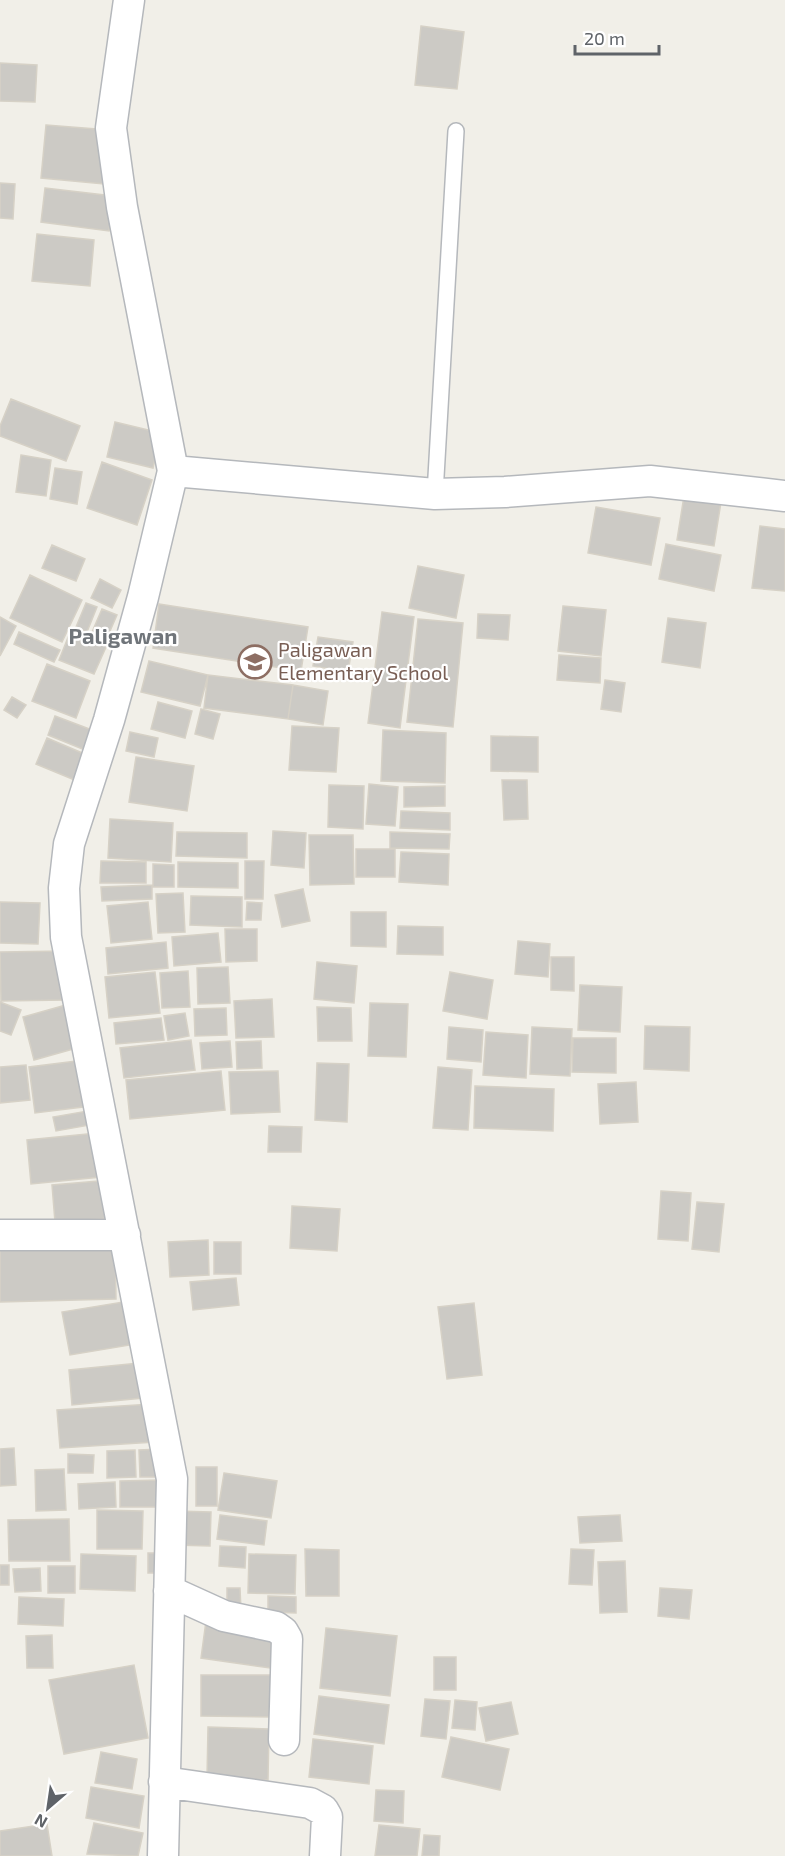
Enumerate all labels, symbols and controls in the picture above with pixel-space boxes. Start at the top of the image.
scale bar [575,18,659,56]
text: 20 m [584,27,625,49]
district label: Paligawan [69,622,177,648]
place label: Paligawan Elementary School [278,637,448,684]
school or university icon: Paligawan Elementary School [237,644,273,680]
north arrow [18,1778,78,1838]
text: N [31,1810,50,1833]

